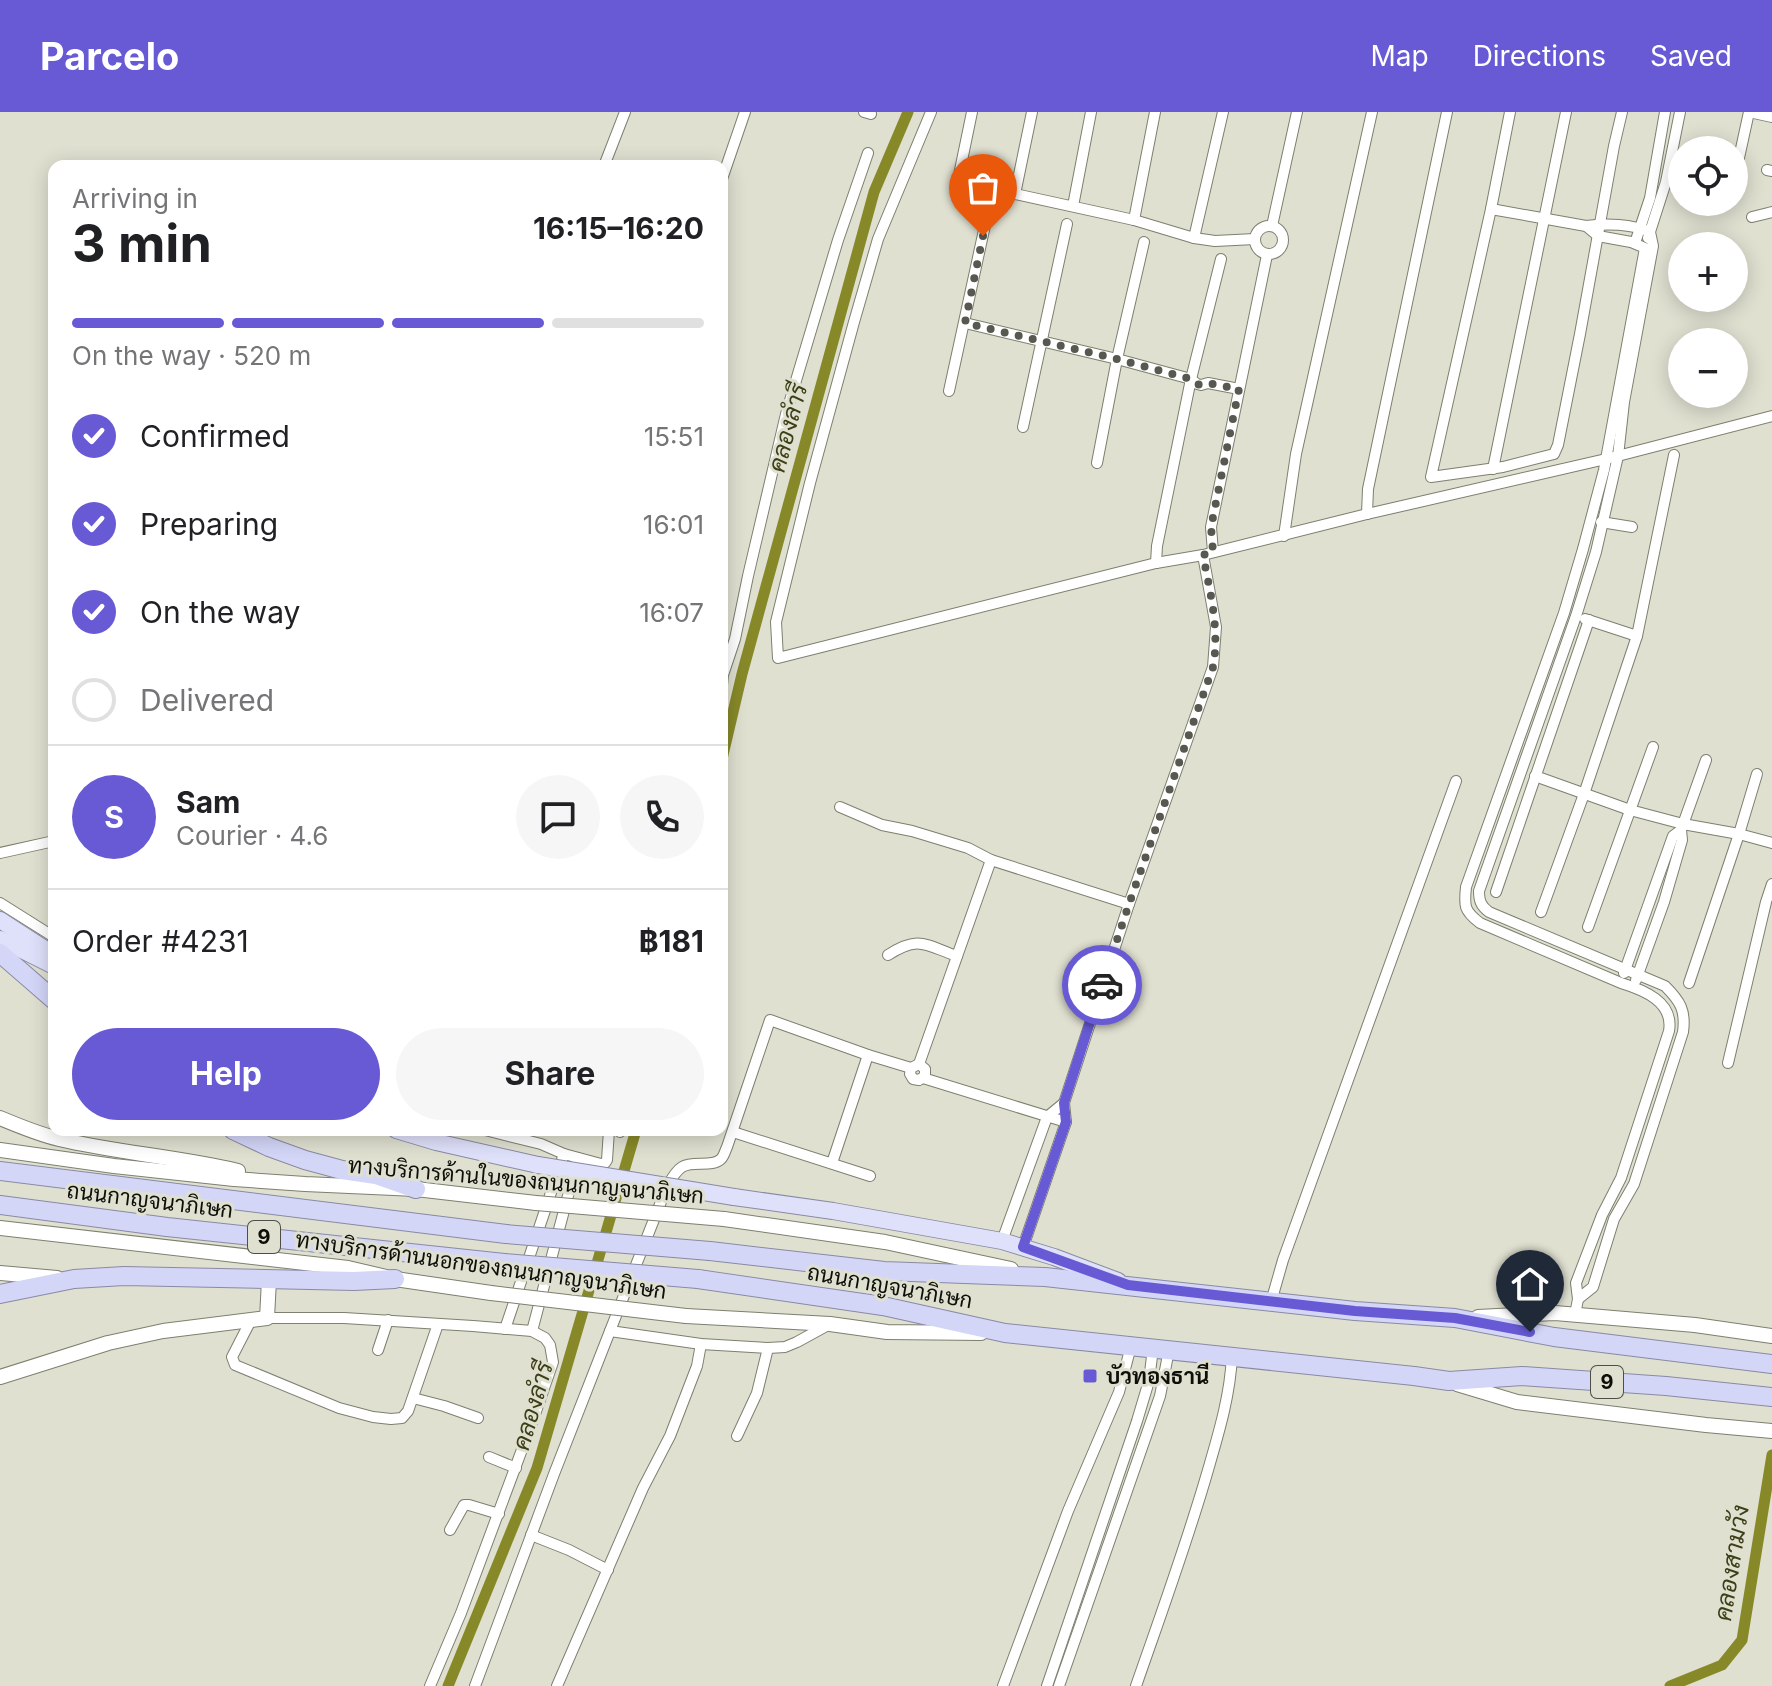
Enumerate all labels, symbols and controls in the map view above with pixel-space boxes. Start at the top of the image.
text: Parcelo [40,33,179,79]
text: Map [1370,39,1429,73]
text: Directions [1473,39,1606,73]
text: Saved [1650,39,1732,73]
map controls [1668,136,1748,408]
button: locate [1668,136,1748,216]
pin [949,154,1017,236]
icon: bag [961,166,1005,210]
text: Arriving in [72,183,198,214]
text: 16:15–16:20 [533,210,704,246]
text: 3 min [72,212,212,275]
button: + [1668,232,1748,312]
button: − [1668,328,1748,408]
text: On the way · 520 m [72,340,311,371]
water label: คลองลำรี [762,378,814,475]
icon: check [72,414,116,458]
text: Confirmed [140,418,290,454]
text: 15:51 [644,421,704,452]
icon: check [72,502,116,546]
text: Preparing [140,506,278,542]
text: 16:01 [643,509,704,540]
icon: check [72,590,116,634]
text: On the way [140,594,300,630]
text: 16:07 [639,597,704,628]
text: Delivered [140,682,274,718]
button: chat [516,775,600,859]
button: phone [620,775,704,859]
text: Sam [176,784,240,820]
text: S [104,799,124,835]
text: Courier · 4.6 [176,820,328,851]
text: Order #4231 [72,923,249,959]
text: ฿181 [639,923,704,959]
courier [1062,945,1142,1025]
icon: car [1080,963,1124,1007]
button: Help [72,1028,380,1120]
button: Share [396,1028,704,1120]
street label: ทางบริการด้านในของถนนกาญจนาภิเษก [347,1150,705,1210]
street label: ถนนกาญจนาภิเษก [65,1177,235,1224]
road number: 9 [248,1221,280,1253]
street label: ทางบริการด้านนอกของถนนกาญจนาภิเษก [294,1225,668,1305]
pin [1496,1250,1564,1332]
street label: ถนนกาญจนาภิเษก [805,1259,975,1314]
icon: home [1508,1262,1552,1306]
water label: คลองลำรี [506,1356,559,1453]
place label: บัวทองธานี [1106,1362,1209,1389]
road number: 9 [1591,1366,1623,1398]
marker: บัวทองธานี [1081,1367,1099,1385]
water label: คลองสามวัง [1708,1503,1755,1623]

